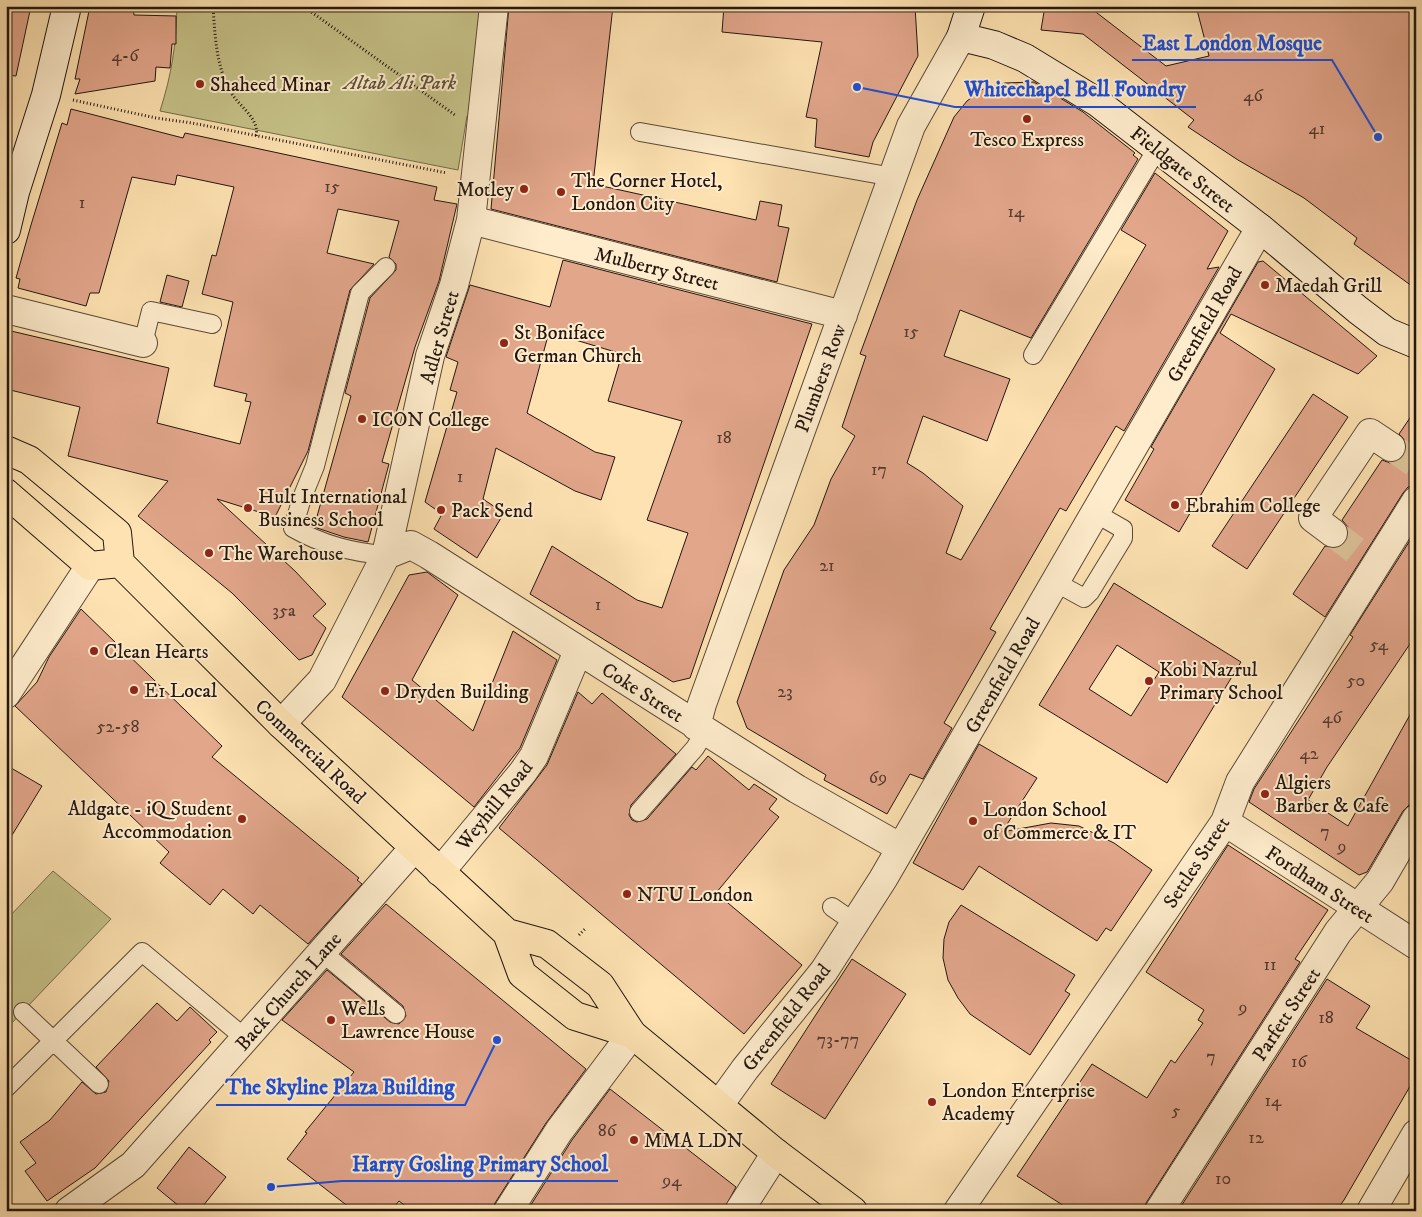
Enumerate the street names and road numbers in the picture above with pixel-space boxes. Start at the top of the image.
street label: Fieldgate Street [1125,121,1239,219]
street label: Mulberry Street [592,242,721,297]
street label: Greenfield Road [1162,262,1249,387]
street label: Adler Street [415,288,466,387]
street label: Plumbers Row [790,321,853,436]
street label: Greenfield Road [960,613,1047,738]
street label: Coke Street [597,658,688,729]
street label: Commercial Road [249,694,371,810]
street label: Weyhill Road [451,756,539,857]
street label: Settles Street [1158,812,1236,913]
street label: Fordham Street [1260,841,1378,930]
street label: Back Church Lane [231,927,348,1057]
street label: Greenfield Road [737,959,837,1077]
street label: Parfett Street [1248,963,1327,1066]

